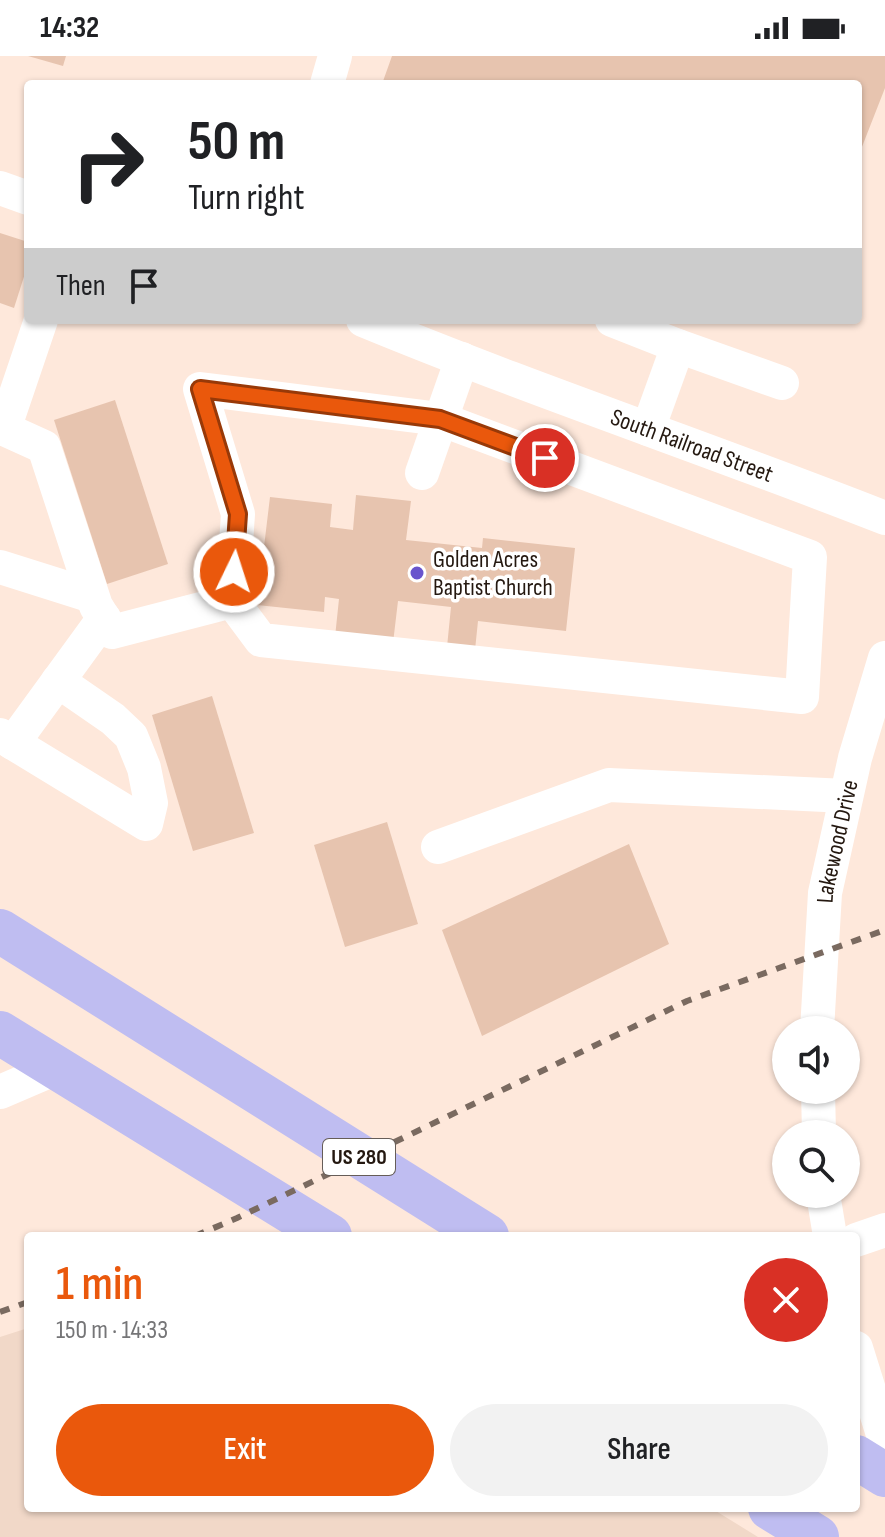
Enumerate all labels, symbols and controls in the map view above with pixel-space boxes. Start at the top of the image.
text: 14:32 [40,10,99,46]
text: 50 m [188,109,285,176]
icon: right [56,112,160,216]
text: Turn right [188,177,305,220]
icon: arrive [122,264,166,308]
text: Then [56,268,106,304]
street label: South Railroad Street [607,402,777,488]
pin [511,424,579,492]
icon: arrive [523,436,567,480]
position arrow [192,530,276,614]
place label: Golden Acres Baptist Church [433,545,553,602]
marker: Golden Acres Baptist Church [408,564,426,582]
street label: Lakewood Drive [810,777,864,904]
map controls [772,1016,860,1208]
button: sound [772,1016,860,1104]
button: search [772,1120,860,1208]
road number: US 280 [323,1139,395,1175]
text: 1 min [56,1256,143,1313]
button: close [744,1258,828,1342]
text: 150 m · 14:33 [56,1315,168,1346]
button: Exit [56,1404,434,1496]
button: Share [450,1404,828,1496]

